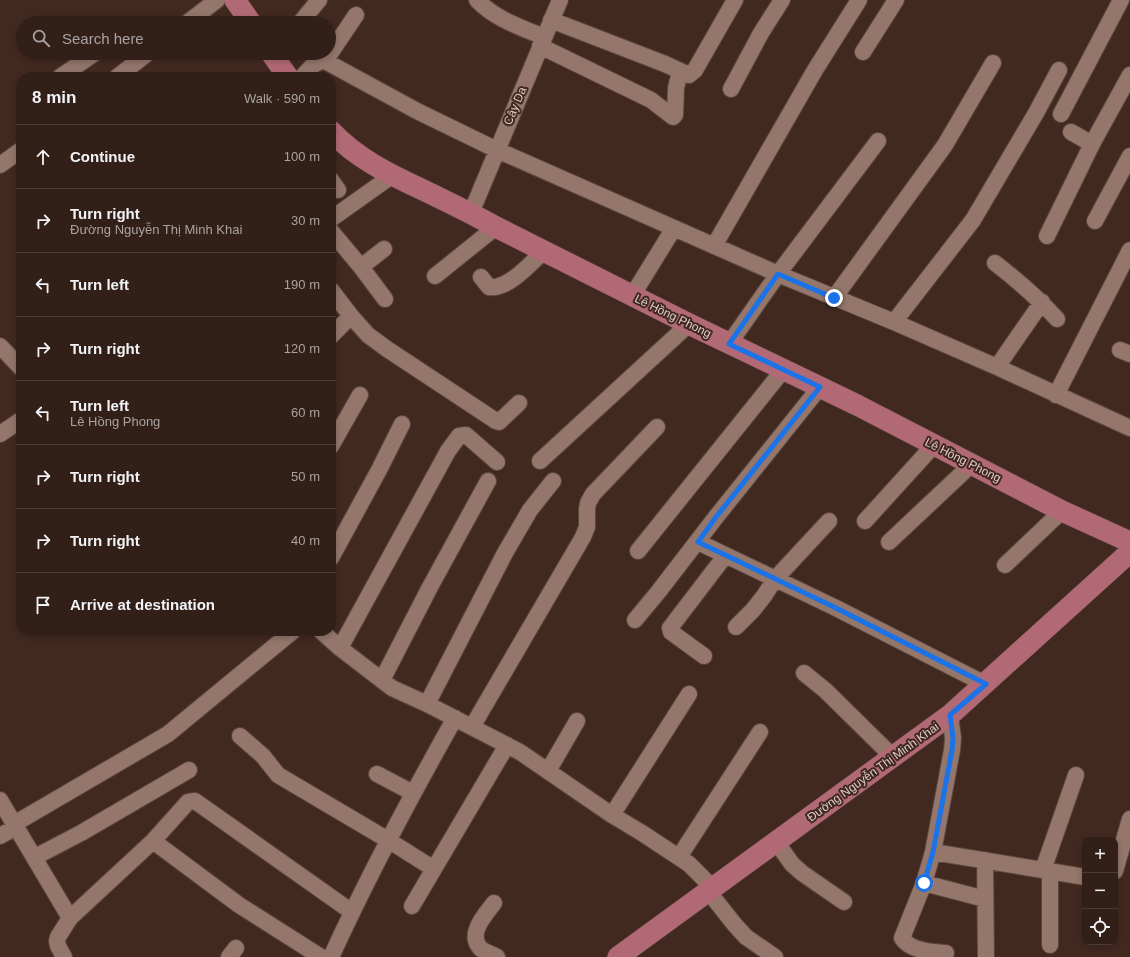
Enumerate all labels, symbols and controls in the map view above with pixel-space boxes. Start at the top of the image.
search box [16,16,336,60]
icon: search [30,27,52,49]
text: Search here [62,30,144,47]
street label: Cây Da [501,85,529,127]
text: 8 min [32,88,76,107]
text: Walk · 590 m [244,91,320,106]
icon: ahead [32,146,54,168]
text: Continue [70,148,135,165]
text: 100 m [284,149,320,164]
text: Turn right [70,205,140,222]
icon: right [32,210,54,232]
text: 30 m [291,213,320,228]
text: Đường Nguyễn Thị Minh Khai [70,222,242,237]
icon: left [32,274,54,296]
text: Turn left [70,276,129,293]
text: 190 m [284,277,320,292]
route end [825,289,843,307]
street label: Lê Hồng Phong [632,291,714,341]
icon: right [32,338,54,360]
text: Turn right [70,340,140,357]
text: 120 m [284,341,320,356]
text: Turn left [70,397,129,414]
icon: left [32,402,54,424]
text: 60 m [291,405,320,420]
text: Lê Hồng Phong [70,414,160,429]
street label: Lê Hồng Phong [923,435,1003,485]
icon: right [32,466,54,488]
text: Turn right [70,468,140,485]
text: 50 m [291,469,320,484]
icon: right [32,530,54,552]
text: Turn right [70,532,140,549]
text: 40 m [291,533,320,548]
icon: arrive [32,594,54,616]
text: Arrive at destination [70,596,215,613]
street label: Đường Nguyễn Thị Minh Khai [804,719,941,824]
map controls [1082,837,1118,945]
button: + [1082,837,1118,873]
button: − [1082,873,1118,909]
route start [915,874,933,892]
button: locate [1082,909,1118,945]

